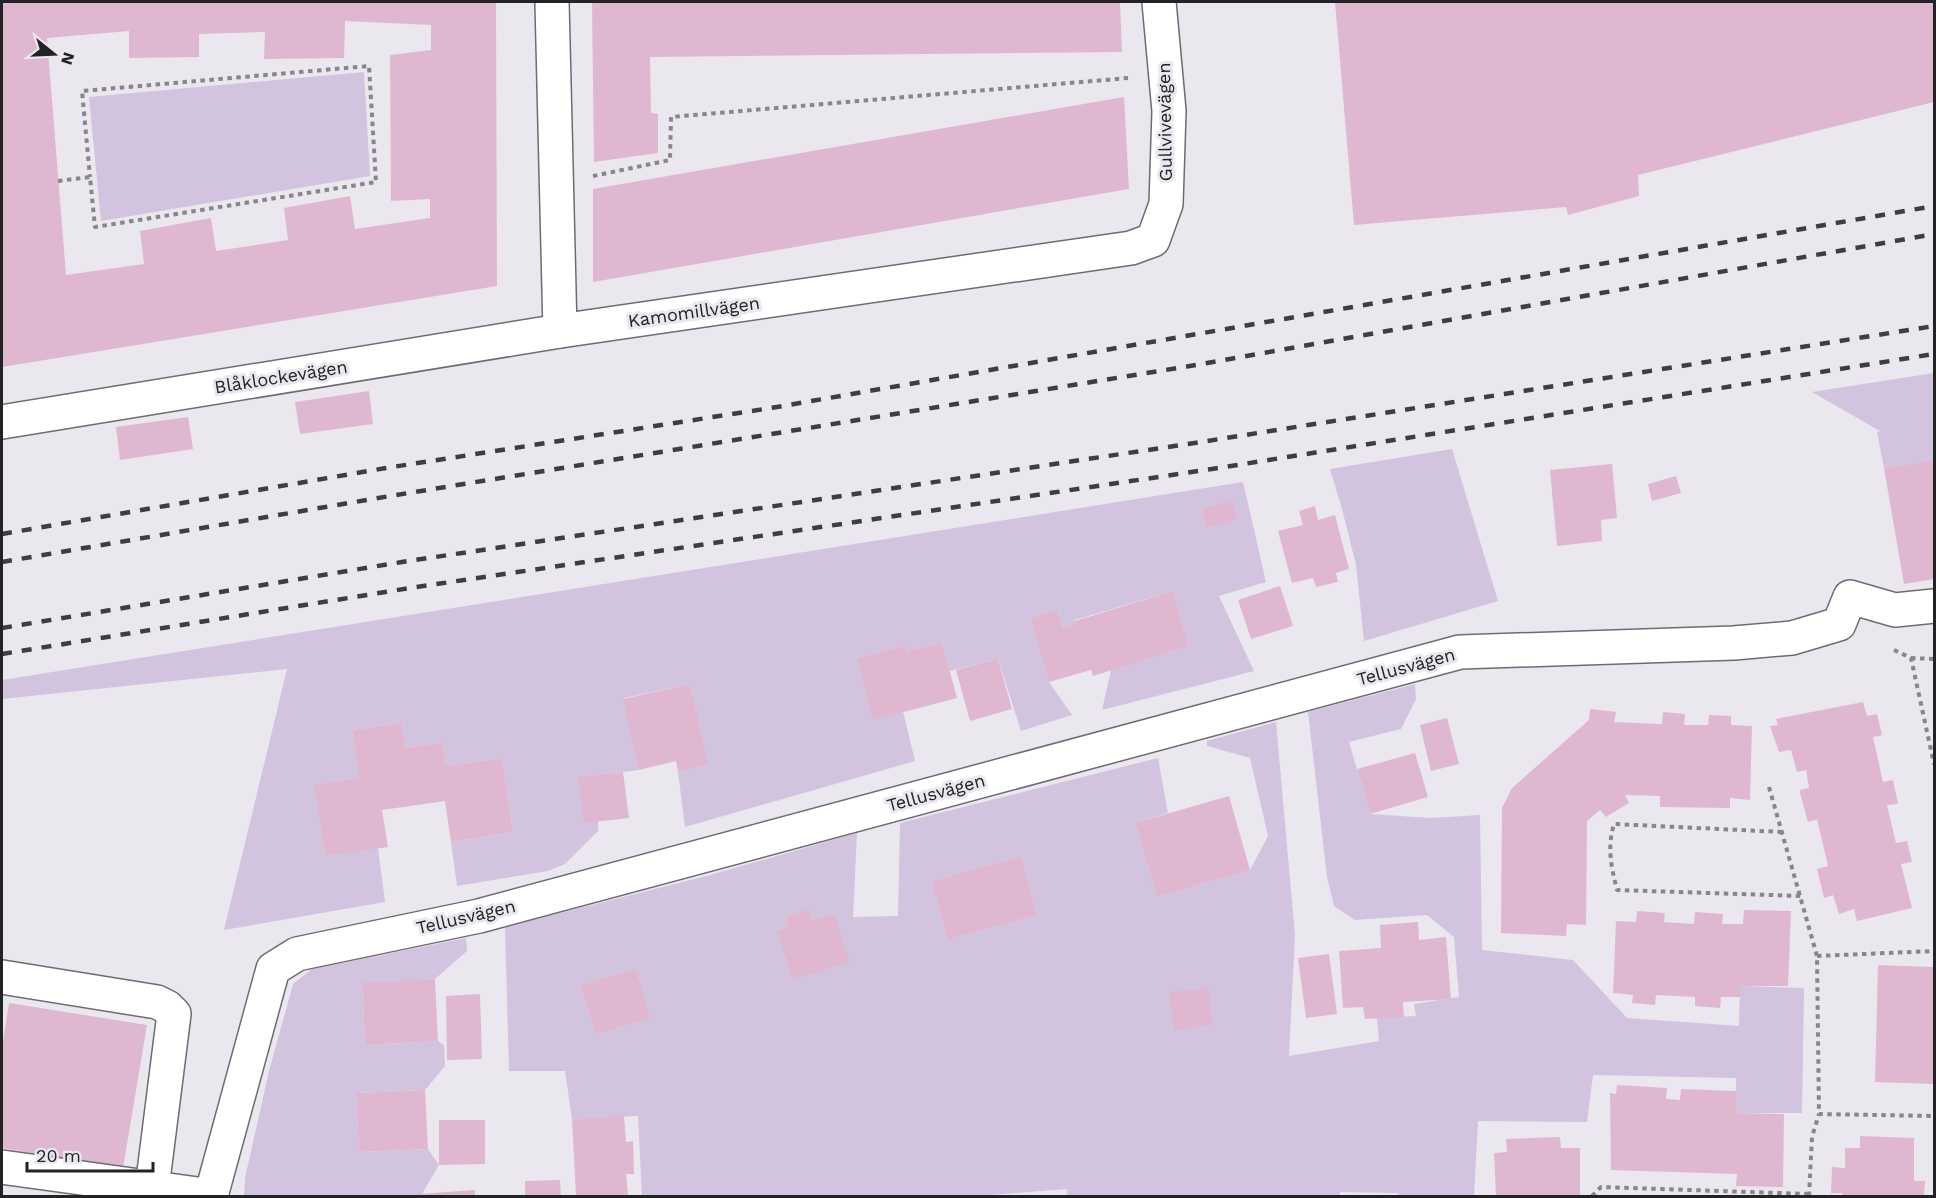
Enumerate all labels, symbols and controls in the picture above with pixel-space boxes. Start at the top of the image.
north arrow [24,24,84,84]
text: N [57,50,79,67]
street label: Gullvivevägen [1153,62,1176,182]
street label: Kamomillvägen [627,292,761,331]
street label: Blåklockevägen [213,356,349,397]
street label: Tellusvägen [1354,643,1457,690]
street label: Tellusvägen [884,769,987,816]
street label: Tellusvägen [414,895,517,938]
scale bar [27,1135,153,1173]
text: 20 m [36,1145,81,1166]

